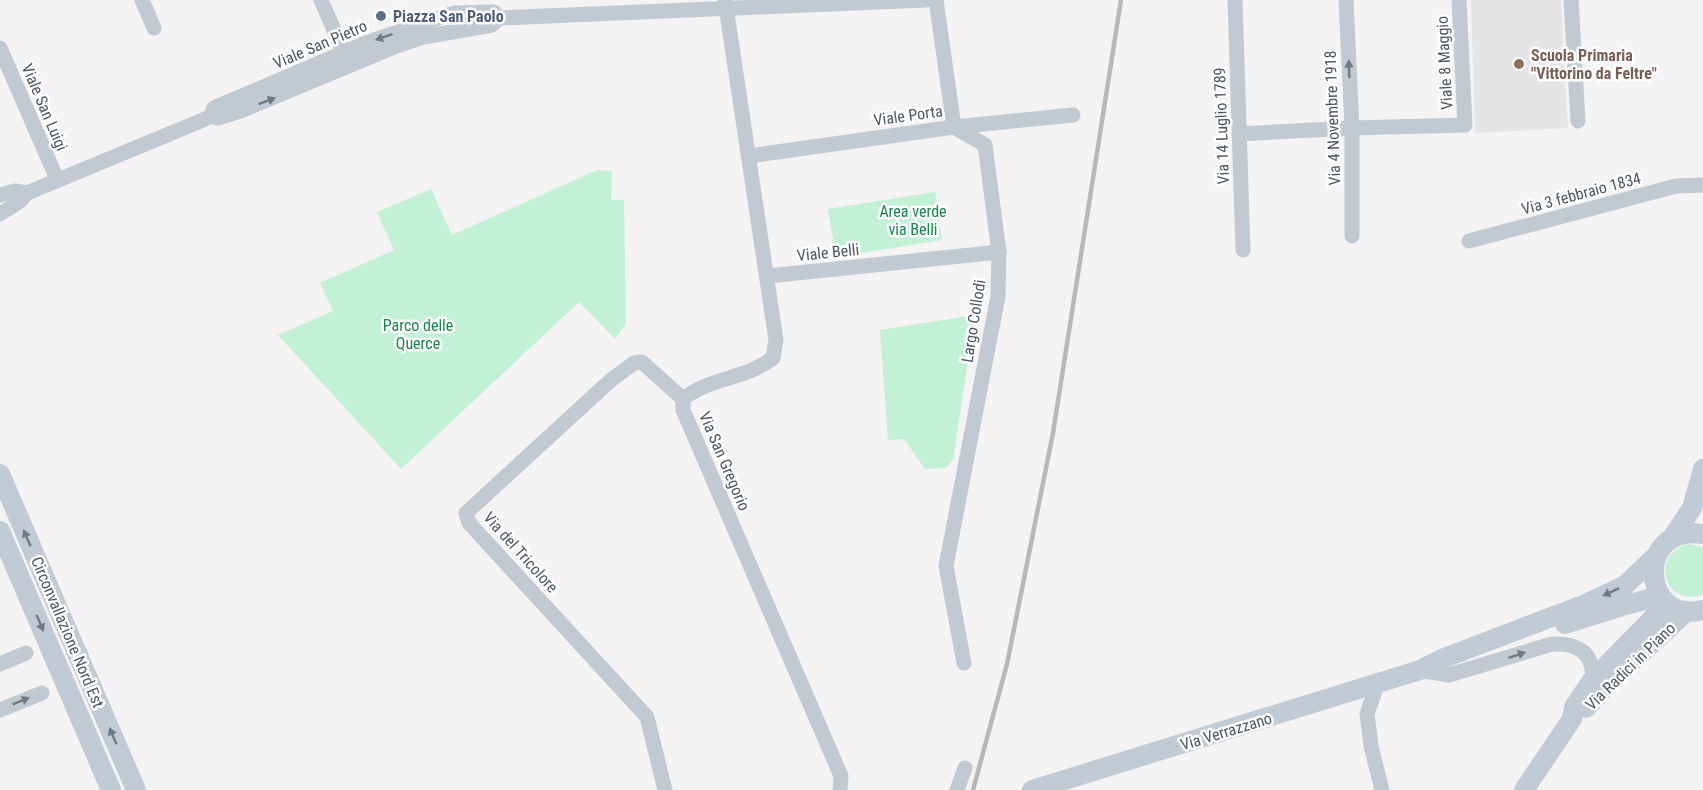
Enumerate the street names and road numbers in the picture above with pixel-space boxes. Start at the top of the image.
street label: Viale San Pietro [270,16,370,73]
street label: Viale 8 Maggio [1433,16,1456,110]
street label: Via 4 Novembre 1918 [1321,50,1344,186]
street label: Viale San Luigi [18,61,71,154]
street label: Via 14 Luglio 1789 [1210,67,1233,185]
street label: Viale Porta [872,101,944,130]
street label: Via 3 febbraio 1834 [1519,168,1643,219]
street label: Viale Belli [796,240,860,265]
street label: Largo Collodi [958,278,989,364]
street label: Via San Gregorio [695,409,754,513]
street label: Via del Tricolore [479,508,562,597]
street label: Circonvallazione Nord Est [27,554,108,711]
street label: Via Radici in Piano [1581,619,1679,714]
street label: Via Verrazzano [1178,709,1274,754]

